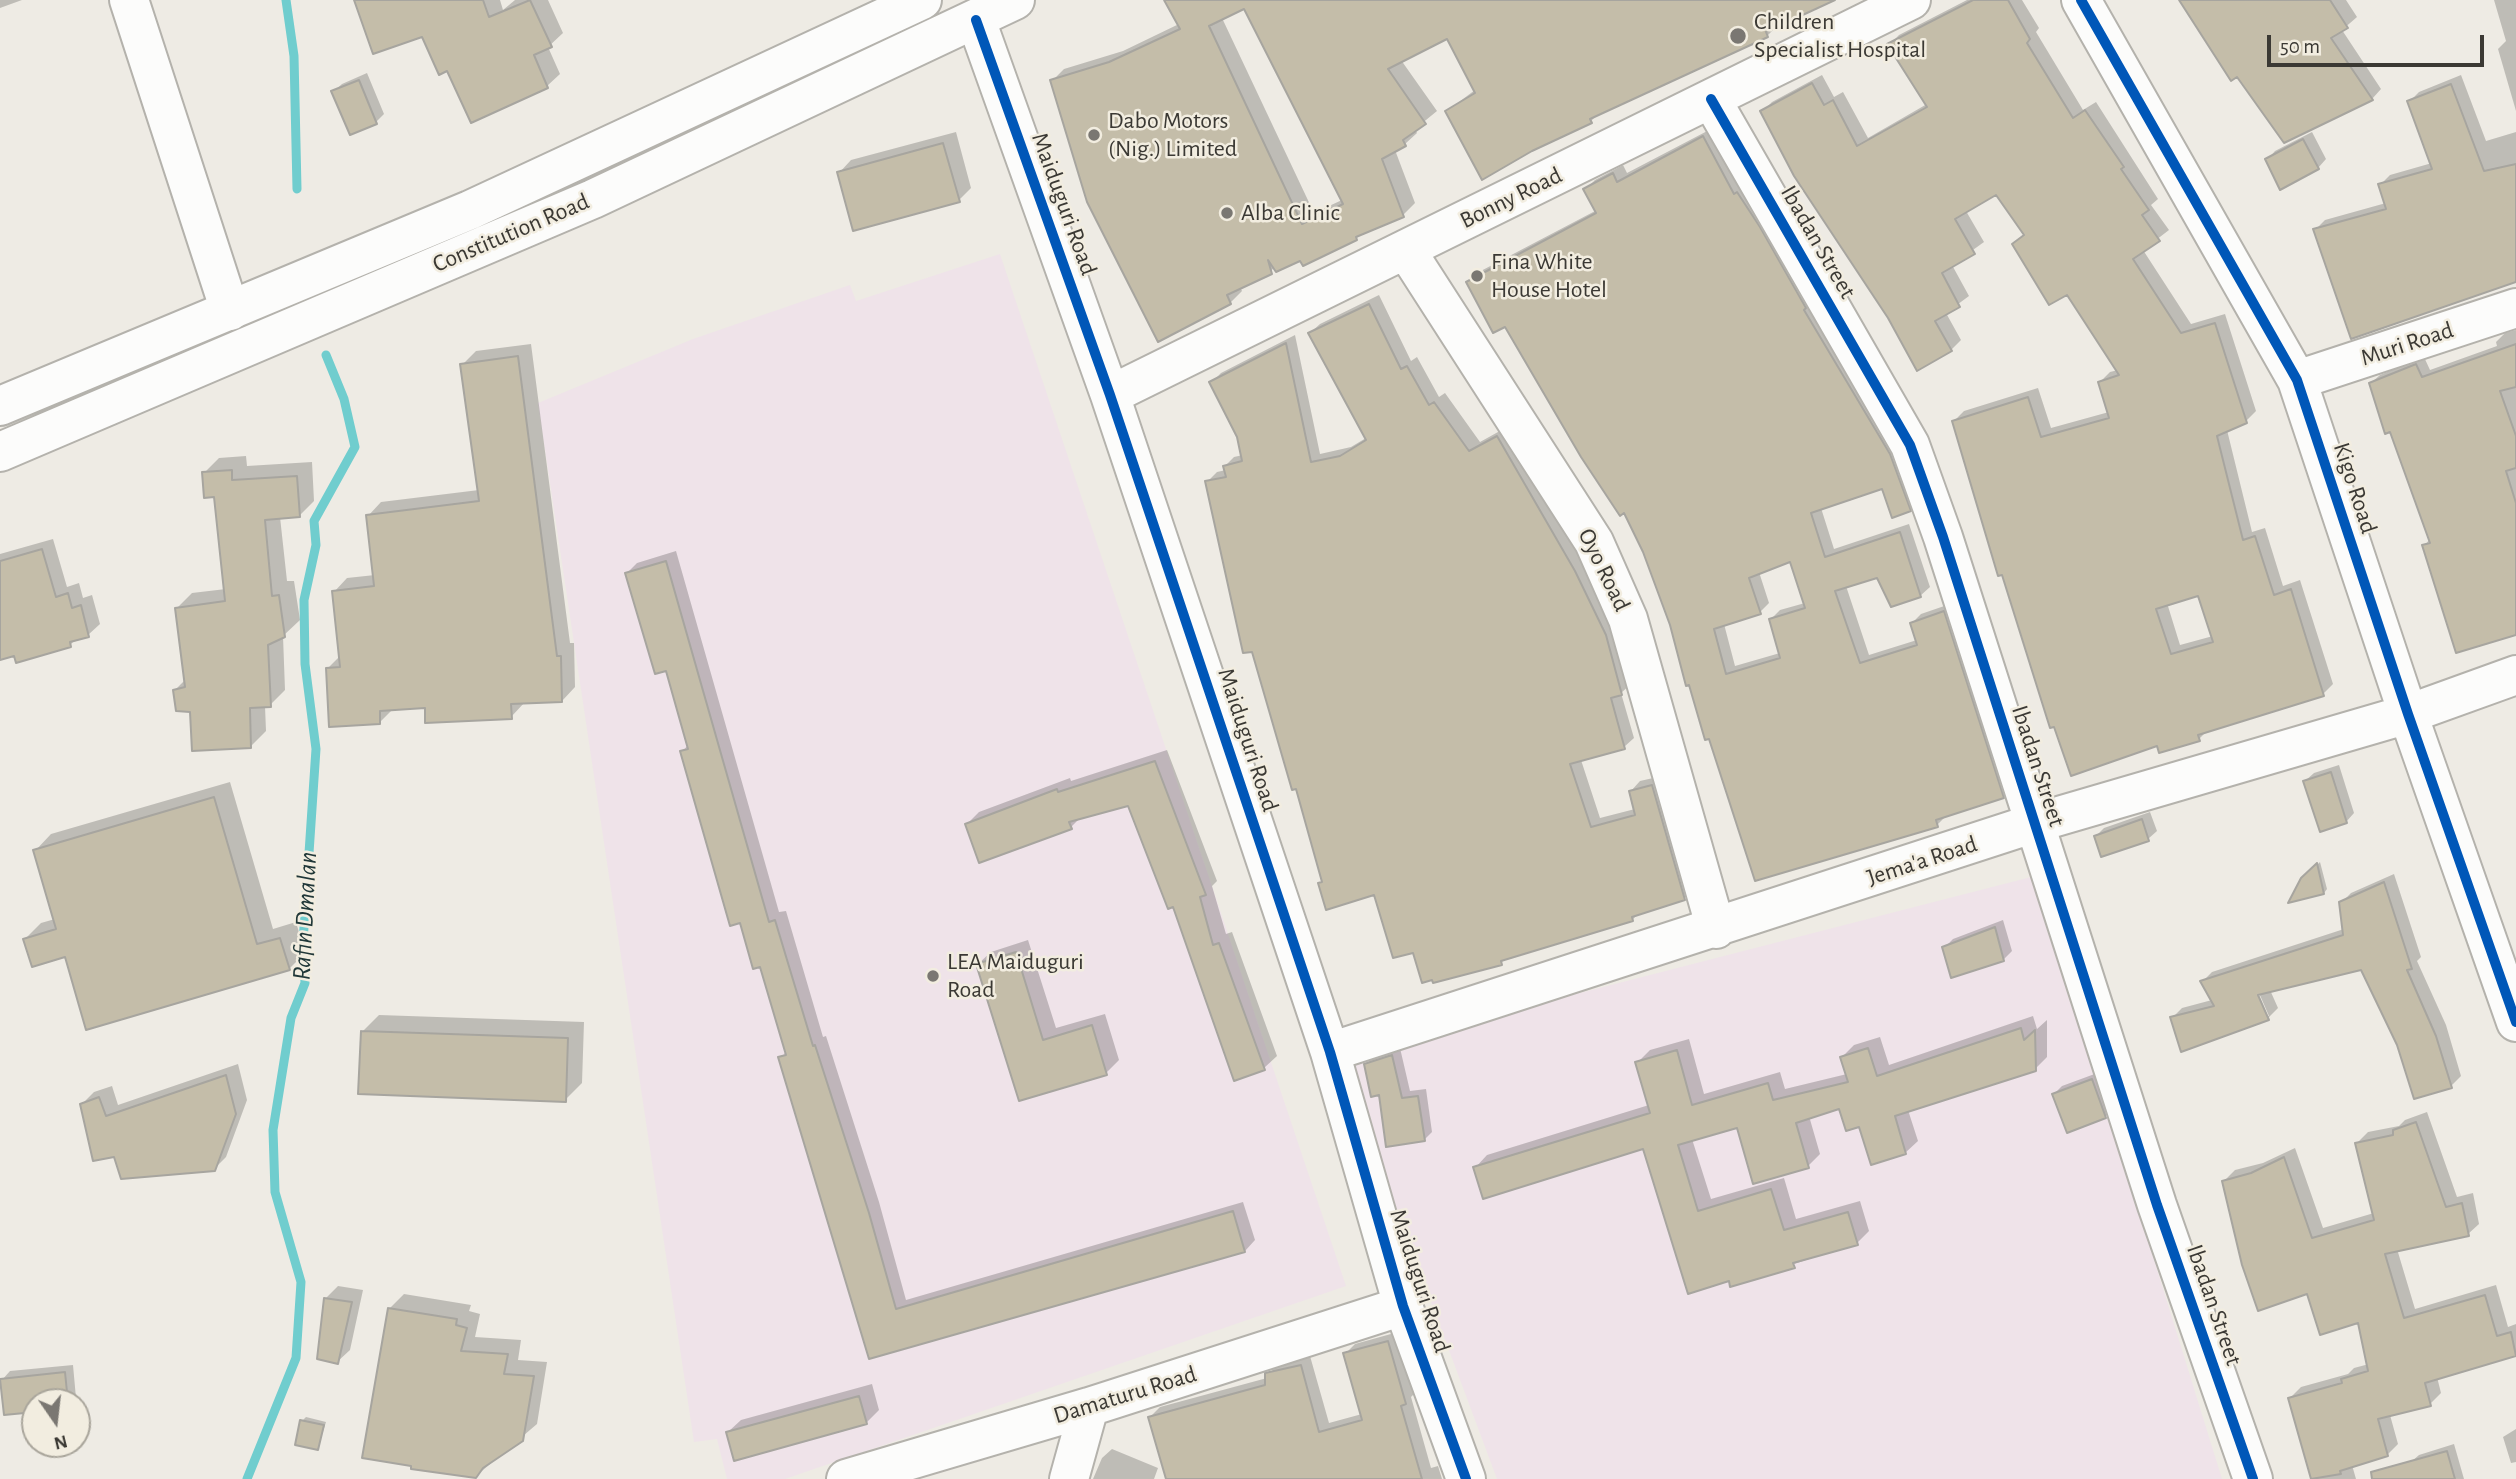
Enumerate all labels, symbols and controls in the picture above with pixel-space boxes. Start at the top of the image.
place label: Children Specialist Hospital [1754,8,1926,64]
scale bar [2271,21,2488,65]
marker: Children Specialist Hospital [1728,26,1748,46]
text: 50 m [2280,36,2320,57]
place label: Dabo Motors (Nig.) Limited [1108,107,1237,163]
marker: Dabo Motors (Nig.) Limited [1086,127,1102,143]
street label: Maiduguri Road [1025,129,1103,279]
street label: Bonny Road [1455,161,1567,235]
street label: Ibadan Street [1774,180,1862,304]
street label: Constitution Road [428,187,594,279]
place label: Alba Clinic [1241,199,1340,227]
marker: Alba Clinic [1219,205,1235,221]
place label: Fina White House Hotel [1491,248,1607,304]
marker: Fina White House Hotel [1469,268,1485,284]
street label: Muri Road [2357,316,2457,372]
street label: Kigo Road [2327,439,2383,537]
street label: Oyo Road [1572,524,1636,616]
street label: Maiduguri Road [1211,665,1285,815]
street label: Ibadan Street [2005,702,2071,830]
street label: Jema'a Road [1863,830,1981,892]
water label: Rafin Dmalan [286,851,324,981]
place label: LEA Maiduguri Road [947,948,1084,1004]
marker: LEA Maiduguri Road [925,968,941,984]
street label: Maiduguri Road [1383,1206,1457,1356]
street label: Ibadan Street [2180,1241,2248,1369]
street label: Damaturu Road [1050,1360,1200,1430]
north arrow [21,1388,91,1458]
text: N [52,1431,69,1453]

